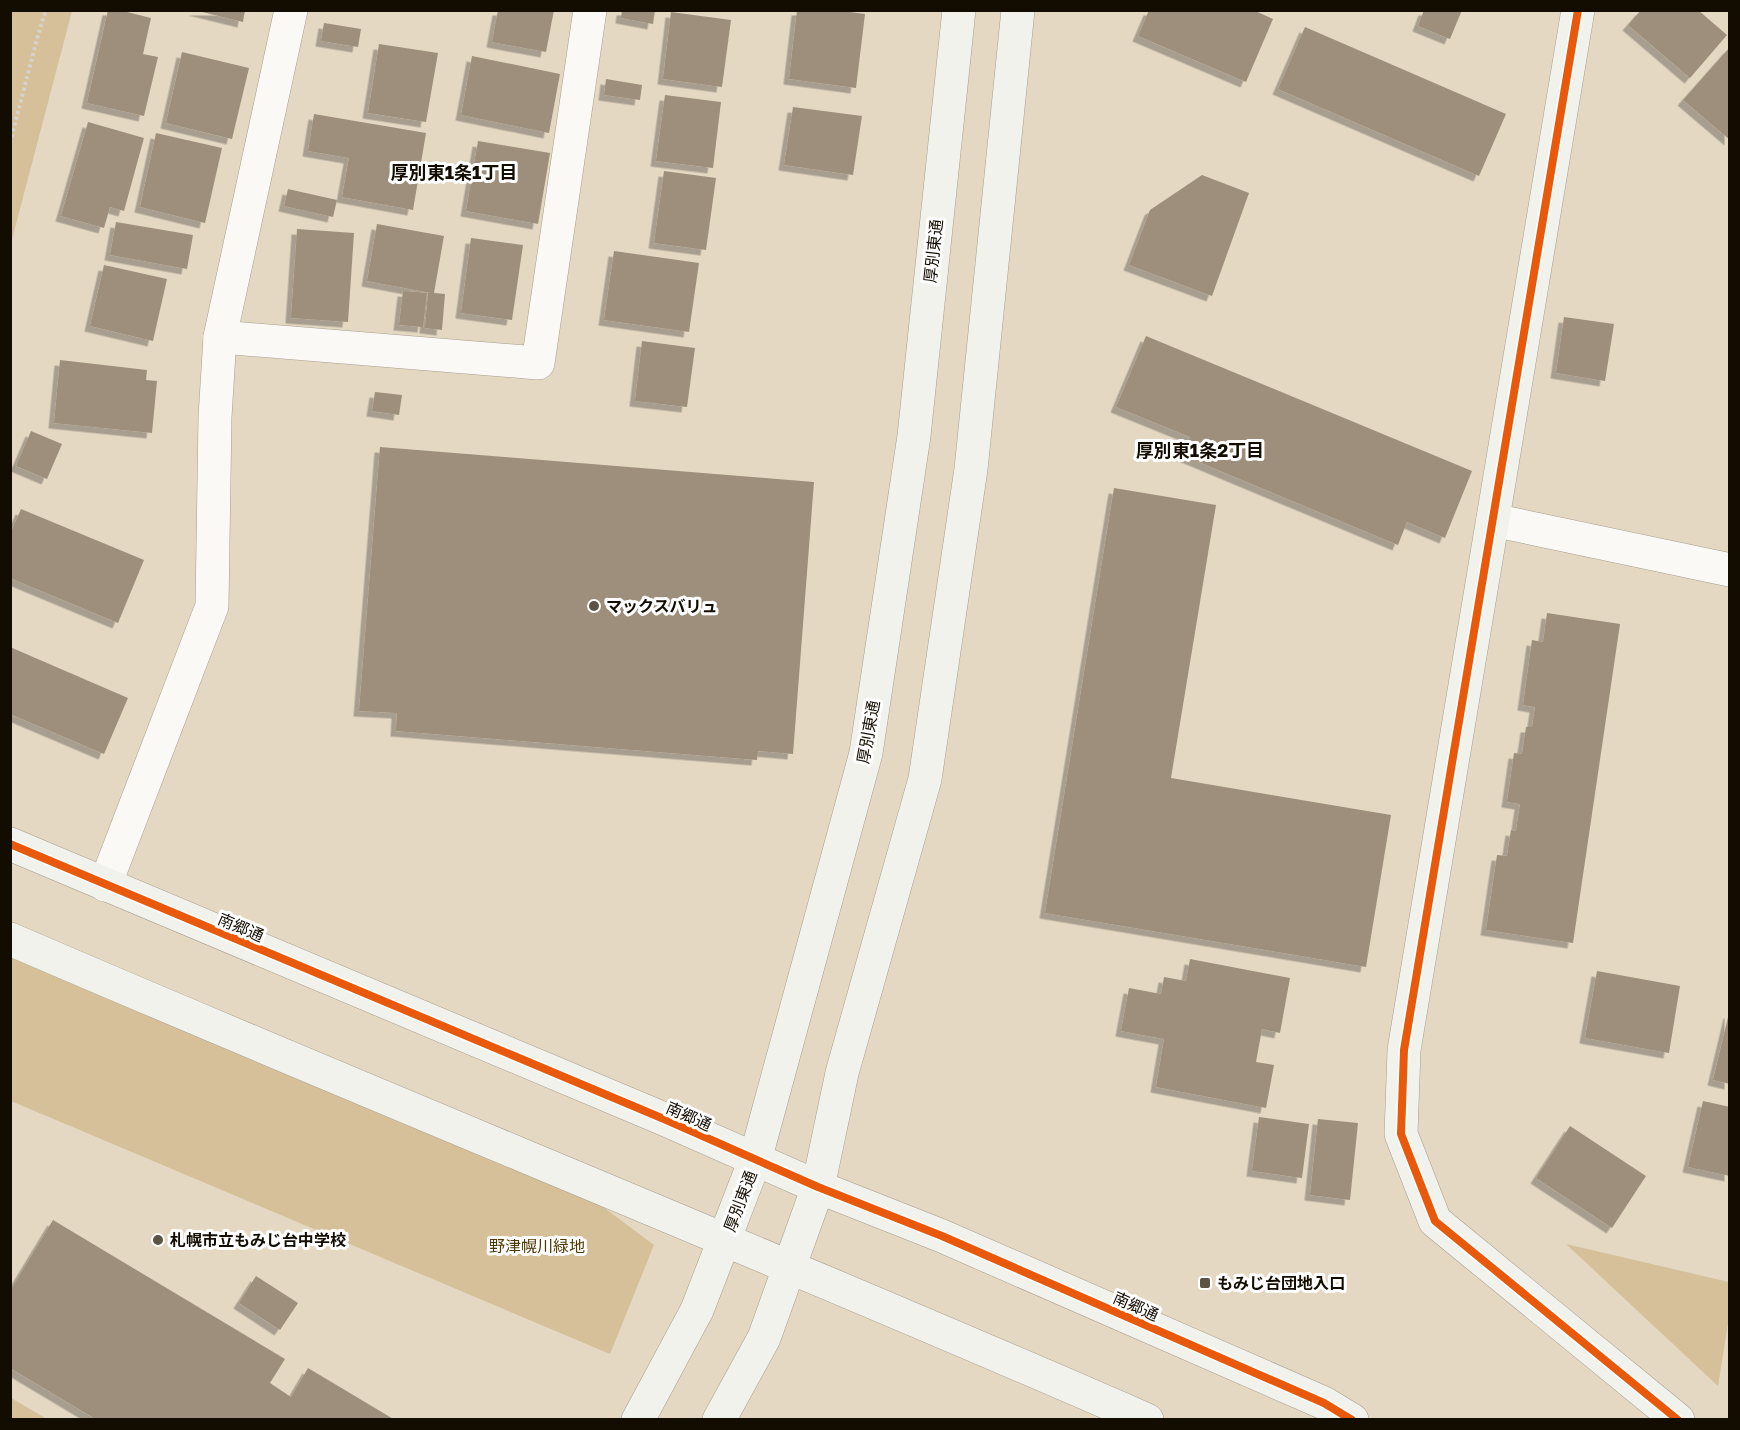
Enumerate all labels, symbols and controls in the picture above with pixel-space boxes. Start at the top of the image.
district label: 厚別東1条1丁目 [391,161,517,183]
street label: 厚別東通 [920,218,946,284]
district label: 厚別東1条2丁目 [1136,439,1264,461]
place label: マックスバリュ [606,596,718,616]
marker: マックスバリュ [587,599,601,613]
street label: 厚別東通 [853,699,883,765]
street label: 南郷通 [215,908,267,946]
street label: 南郷通 [663,1097,715,1135]
street label: 厚別東通 [719,1168,761,1234]
place label: 札幌市立もみじ台中学校 [170,1230,346,1250]
marker: 札幌市立もみじ台中学校 [151,1233,165,1247]
park label: 野津幌川緑地 [489,1236,585,1256]
place label: もみじ台団地入口 [1217,1273,1345,1293]
marker: もみじ台団地入口 [1198,1276,1212,1290]
street label: 南郷通 [1110,1287,1162,1325]

